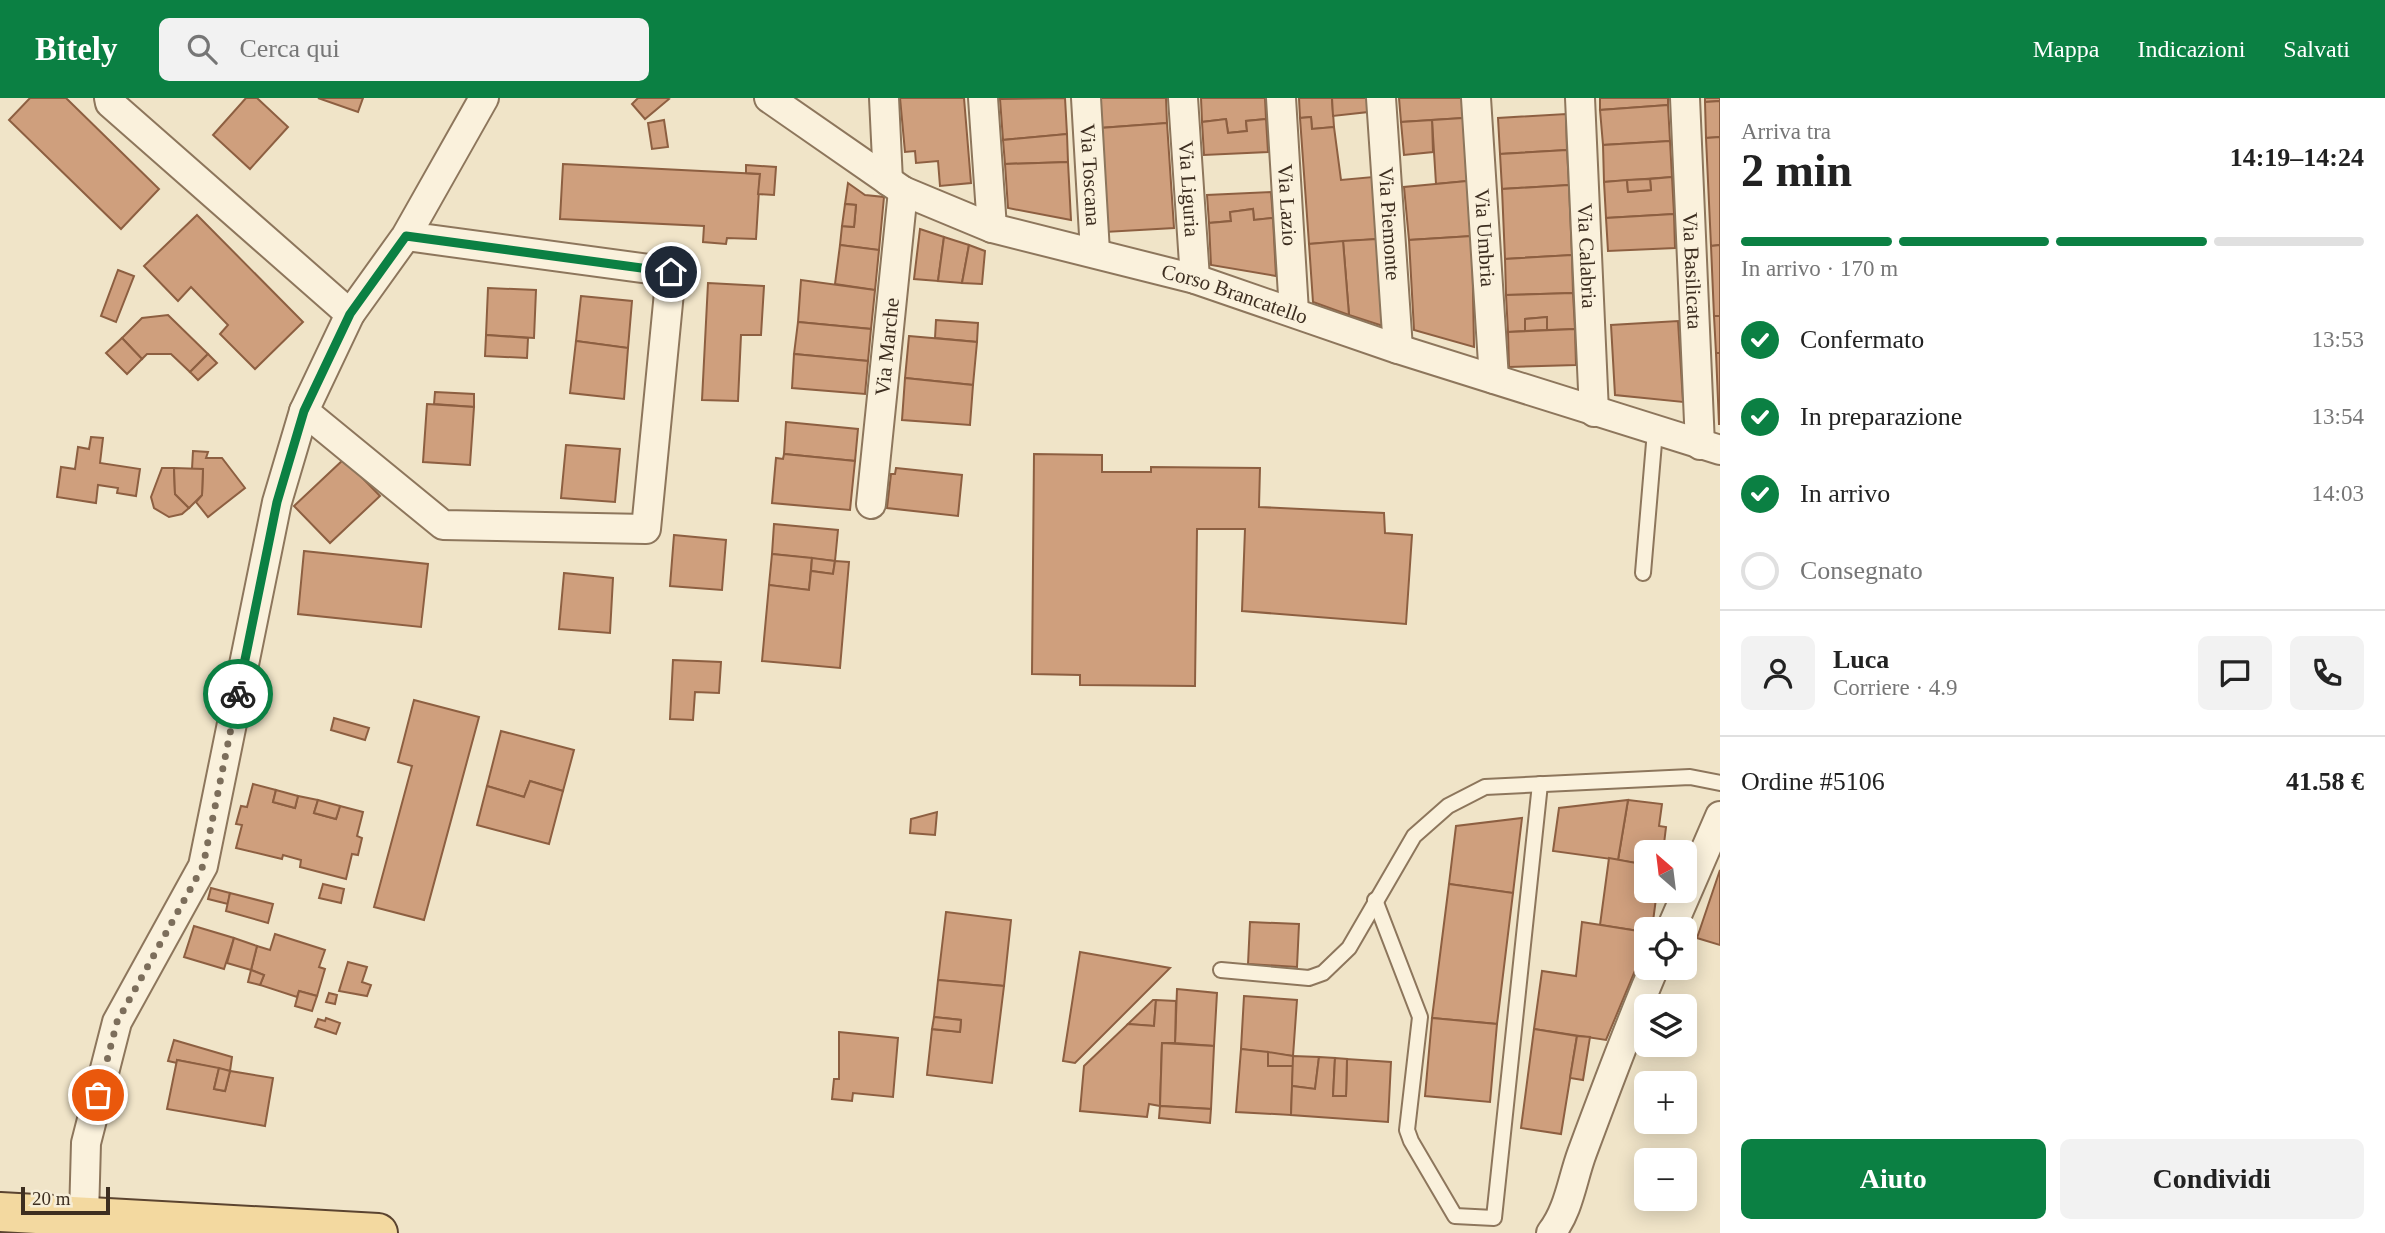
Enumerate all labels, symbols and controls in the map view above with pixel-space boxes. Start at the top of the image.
search box [159,18,649,81]
icon: search [183,30,221,68]
text: Bitely [35,31,117,67]
text: Cerca qui [239,34,340,63]
text: Mappa [2033,36,2099,62]
text: Indicazioni [2137,36,2245,62]
text: Salvati [2283,36,2350,62]
text: Arriva tra [1741,119,1831,144]
street label: Via Toscana [1076,123,1106,227]
street label: Via Liguria [1174,140,1204,238]
text: 14:19–14:24 [2230,143,2364,172]
text: 2 min [1741,145,1852,196]
street label: Via Lazio [1273,163,1302,247]
street label: Via Piemonte [1374,166,1405,281]
street label: Via Umbria [1470,188,1500,288]
street label: Via Calabria [1573,203,1601,310]
street label: Via Basilicata [1678,212,1707,331]
pin [641,242,701,302]
icon: home [652,253,690,291]
text: In arrivo · 170 m [1741,256,1898,281]
street label: Corso Brancatello [1159,259,1311,329]
street label: Via Marche [870,297,904,397]
icon: check [1741,321,1779,359]
text: Confermato [1800,325,1924,354]
text: 13:53 [2312,327,2364,352]
icon: check [1741,398,1779,436]
text: In preparazione [1800,402,1962,431]
text: 13:54 [2312,404,2364,429]
icon: check [1741,475,1779,513]
text: In arrivo [1800,479,1890,508]
text: 14:03 [2312,481,2364,506]
text: Consegnato [1800,556,1923,585]
button: person [1741,636,1815,710]
button: chat [2198,636,2272,710]
button: phone [2290,636,2364,710]
text: Luca [1833,645,1889,674]
courier [203,659,273,729]
icon: bike [219,675,257,713]
text: Corriere · 4.9 [1833,675,1958,700]
text: Ordine #5106 [1741,767,1885,796]
text: 41.58 € [2286,767,2364,796]
north arrow [1634,840,1698,903]
map controls [1634,840,1697,1211]
button: locate [1634,917,1697,980]
button: layers [1634,994,1697,1057]
pin [68,1065,128,1125]
button: + [1634,1071,1697,1134]
icon: bag [79,1076,117,1114]
button: Aiuto [1741,1139,2046,1219]
button: Condividi [2060,1139,2364,1219]
button: − [1634,1148,1697,1211]
scale bar [21,1184,110,1216]
text: 20 m [32,1188,71,1209]

